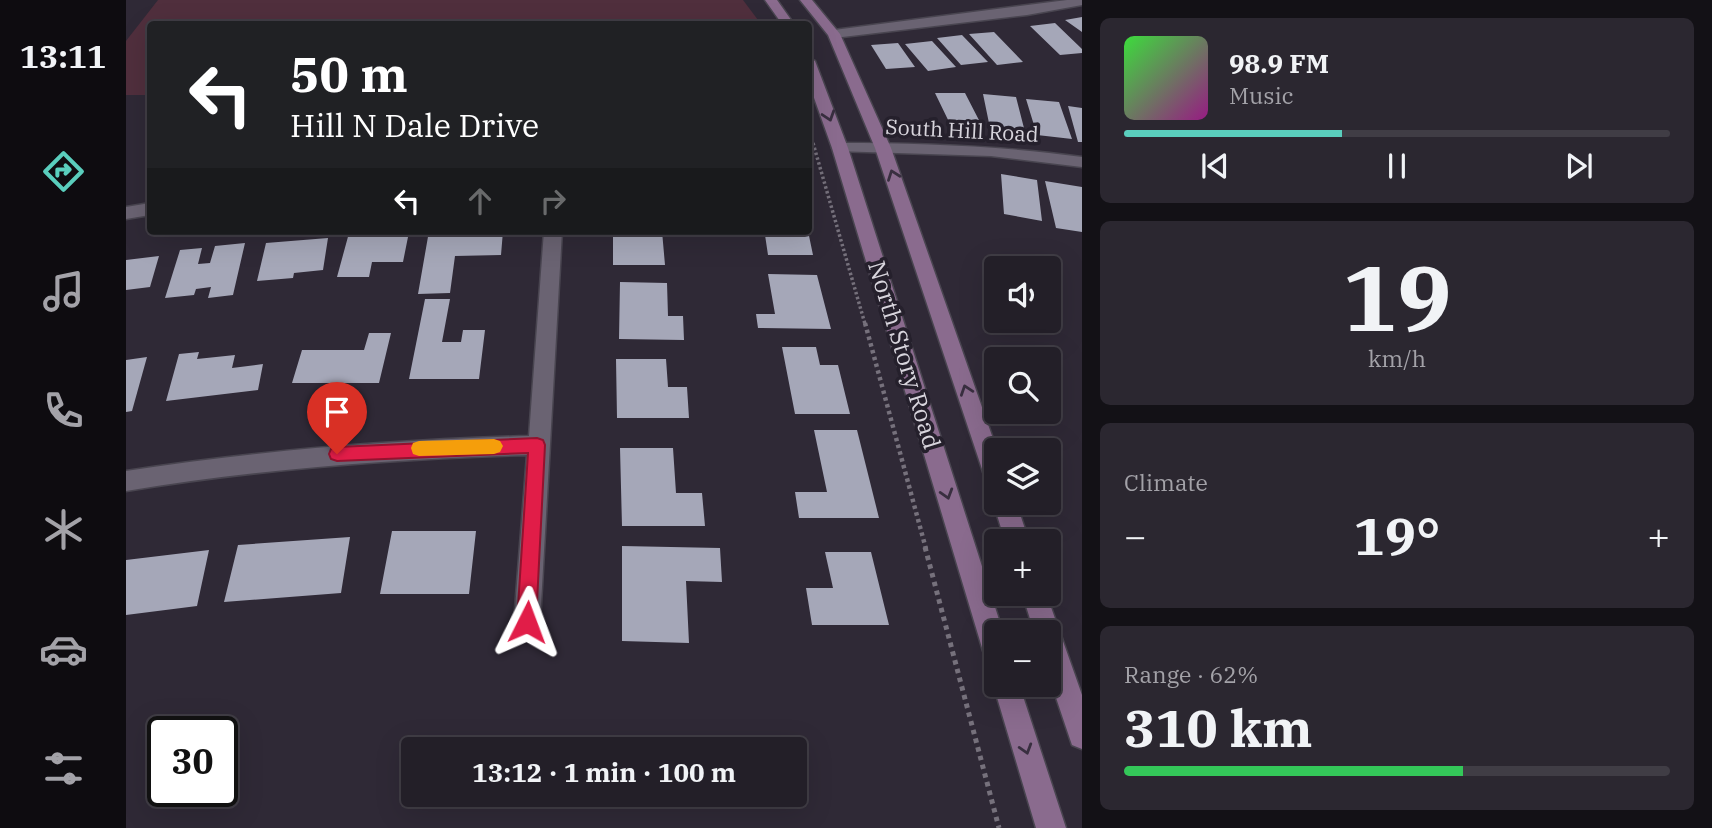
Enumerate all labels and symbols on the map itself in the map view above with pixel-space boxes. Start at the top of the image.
one-way arrow [821,109,835,121]
street label: South Hill Road [885,112,1040,148]
one-way arrow [888,169,902,181]
street label: North Story Road [861,257,949,453]
pin [307,382,367,454]
one-way arrow [960,385,974,397]
one-way arrow [939,488,953,500]
position arrow [490,585,564,659]
speed limit sign: 30 [147,716,238,807]
one-way arrow [1018,743,1033,755]

